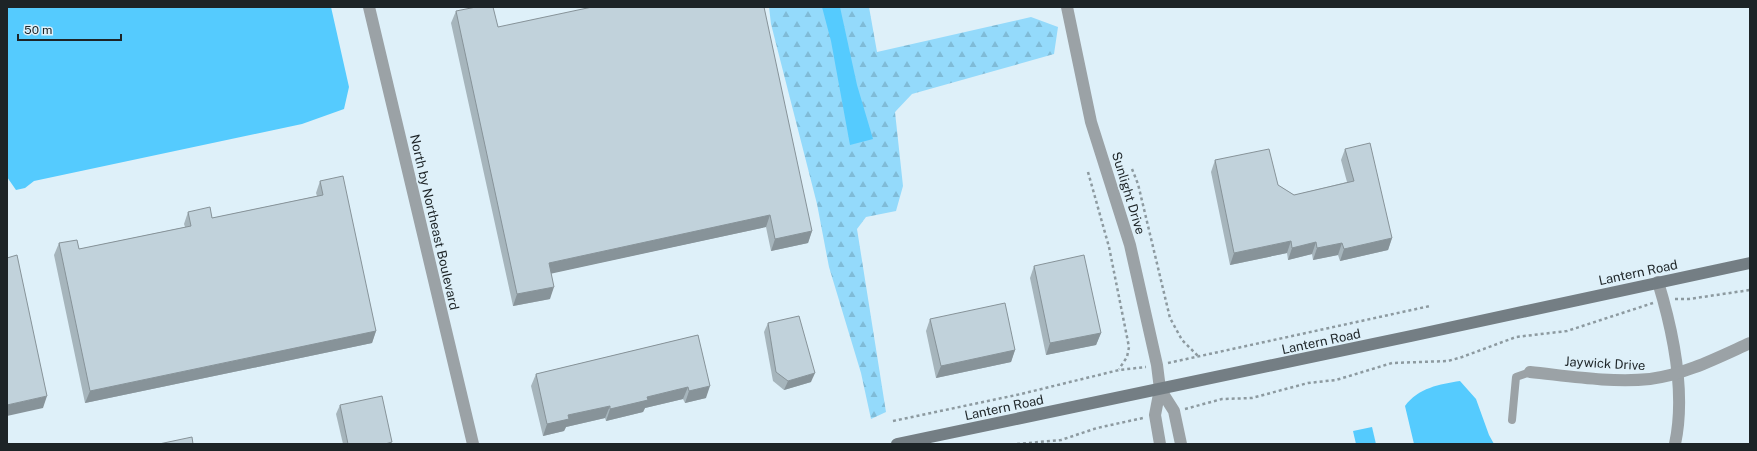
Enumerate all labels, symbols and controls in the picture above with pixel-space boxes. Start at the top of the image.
scale bar [18,16,121,42]
text: 50 m [24,23,52,37]
street label: North by Northeast Boulevard [407,133,462,311]
street label: Sunlight Drive [1109,150,1148,236]
street label: Lantern Road [1597,257,1679,288]
street label: Lantern Road [1280,326,1362,357]
street label: Jaywick Drive [1564,354,1646,373]
street label: Lantern Road [963,392,1045,423]

